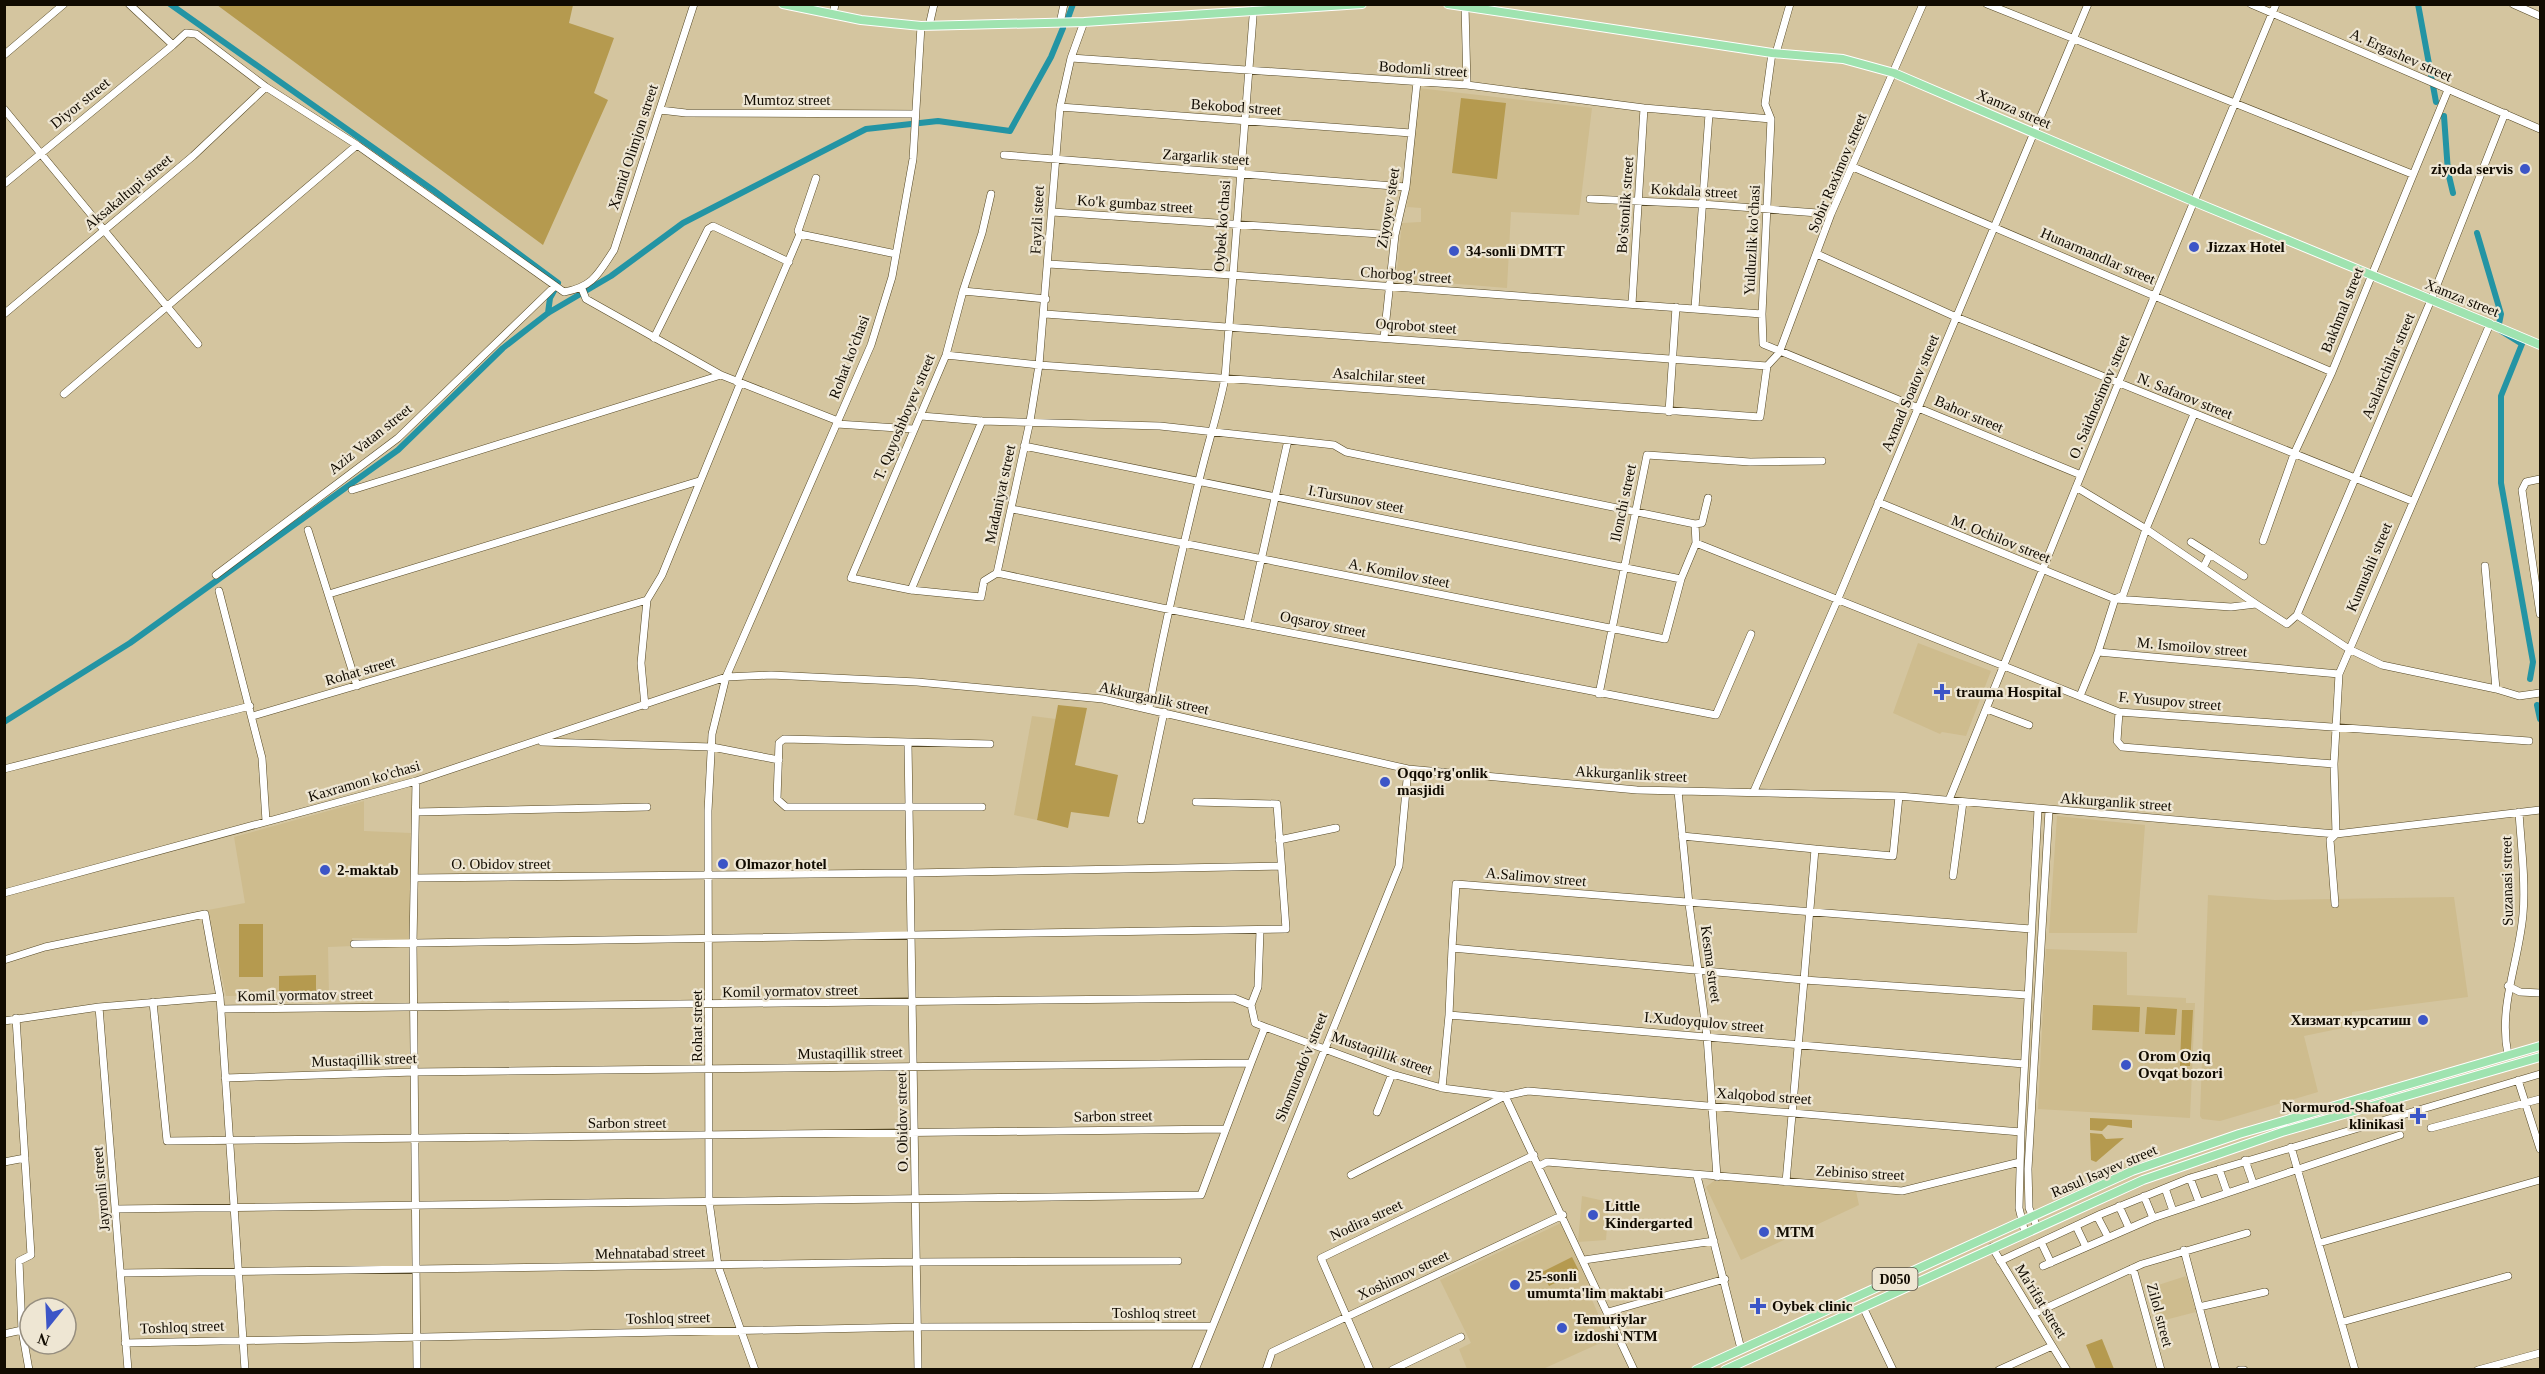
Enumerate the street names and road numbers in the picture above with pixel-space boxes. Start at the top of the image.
street label: A. Ergashev street [2347,25,2455,85]
street label: Bodomli street [1378,58,1469,80]
street label: Diyor street [47,74,113,132]
street label: Xamid Olimjon street [605,82,661,212]
street label: Xamza street [1975,86,2054,132]
street label: Mumtoz street [743,92,831,108]
street label: Bekobod street [1190,96,1282,118]
street label: Sobir Raximov street [1805,110,1870,235]
street label: Zargarlik steet [1162,146,1251,168]
street label: Aksakaltupi street [81,150,175,233]
street label: Bo'stonlik street [1614,155,1636,254]
street label: Ziyoyev steet [1374,166,1402,249]
street label: Oybek ko'chasi [1211,179,1233,273]
street label: Kokdala street [1650,181,1739,201]
street label: Fayzli steet [1027,184,1047,255]
street label: Yulduzlik ko'chasi [1741,184,1763,296]
street label: Ko'k gumbaz street [1077,192,1194,216]
street label: Hunarmandlar street [2038,225,2158,288]
street label: Chorbog' street [1360,264,1453,286]
street label: Bakhmal street [2318,264,2367,355]
street label: Xamza street [2423,276,2502,320]
street label: Asalarichilar street [2358,310,2418,421]
street label: Rohat ko'chasi [826,313,872,401]
street label: Oqrobot steet [1375,315,1458,337]
street label: Axmad Soatov street [1878,331,1942,454]
street label: O. Saidnosimov street [2066,332,2133,461]
street label: T. Quyoshboyev street [870,351,938,482]
street label: Asalchilar steet [1332,365,1427,387]
street label: N. Safarov street [2135,370,2236,423]
street label: Bahor street [1932,392,2006,436]
street label: Aziz Vatan street [325,400,415,477]
street label: Madaniyat street [982,442,1018,545]
street label: Ilonchi street [1607,462,1639,543]
street label: I.Tursunov steet [1307,482,1406,516]
street label: M. Ochilov street [1949,512,2054,566]
street label: Kumushli street [2343,519,2395,614]
street label: A. Komilov steet [1347,555,1452,591]
street label: Oqsaroy street [1279,608,1368,640]
street label: M. Ismoilov street [2136,634,2249,660]
street label: Rohat street [323,653,398,689]
street label: Akkurganlik street [1098,679,1211,718]
street label: F. Yusupov street [2118,689,2223,714]
street label: Kaxramon ko'chasi [306,757,422,805]
street label: Akkurganlik street [1575,763,1688,785]
street label: Akkurganlik street [2060,790,2173,814]
street label: Suzanasi street [2498,835,2516,926]
street label: O. Obidov street [451,856,552,872]
street label: A.Salimov street [1485,865,1588,889]
street label: Kesma street [1698,924,1724,1004]
street label: Komil yormatov street [722,982,859,1000]
street label: Komil yormatov street [237,986,374,1004]
street label: Rohat street [689,989,705,1062]
street label: Shomurodo'v street [1272,1009,1331,1124]
street label: I.Хudoyqulov street [1644,1009,1765,1035]
street label: Mustaqillik street [1330,1028,1435,1078]
street label: Mustaqillik street [797,1044,904,1062]
street label: Mustaqillik street [311,1050,418,1070]
street label: O. Obidov street [893,1071,911,1172]
street label: Хalqobod street [1716,1085,1813,1107]
street label: Sarbon street [1073,1107,1153,1125]
street label: Sarbon street [588,1115,667,1131]
street label: Rasul Isayev street [2049,1141,2160,1201]
street label: Jayronli street [89,1145,113,1232]
street label: Zebiniso street [1815,1163,1906,1183]
street label: Nodira street [1327,1196,1405,1244]
street label: Mehnatаbаd street [595,1244,706,1262]
street label: Xoshimov street [1355,1247,1452,1303]
street label: Ma'rifat street [2012,1261,2070,1342]
road number: D050 [1872,1268,1918,1290]
street label: Zilol street [2144,1281,2176,1349]
street label: Toshloq street [1112,1305,1197,1321]
street label: Toshloq street [626,1309,711,1327]
street label: Toshloq street [140,1318,225,1336]

